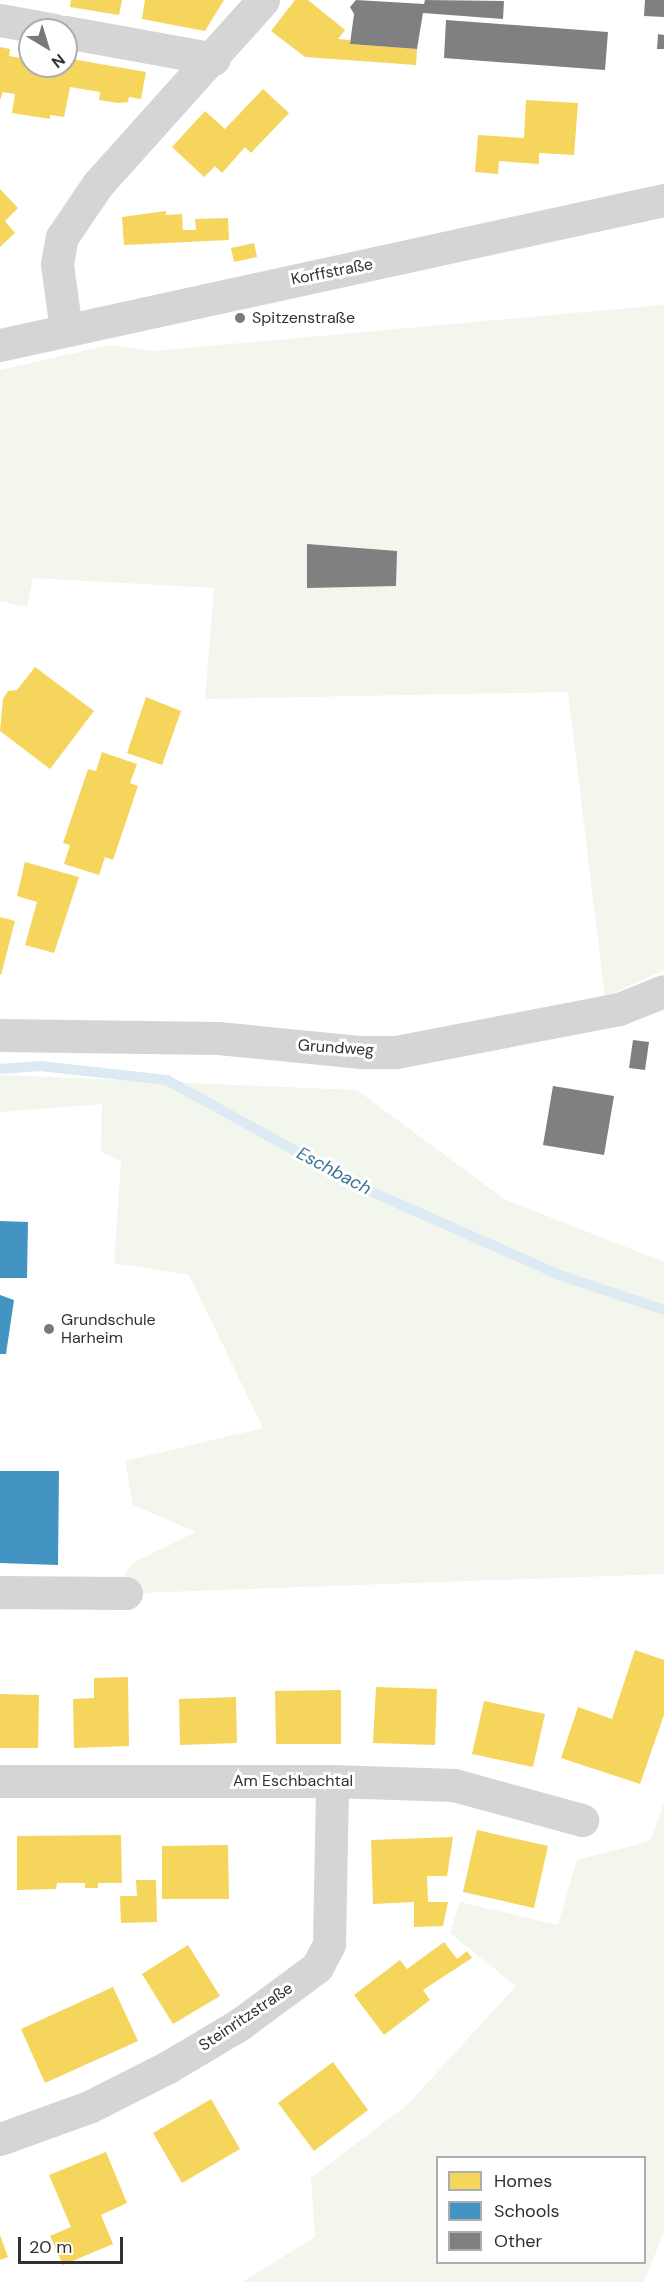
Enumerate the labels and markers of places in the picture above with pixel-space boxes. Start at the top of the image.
place label: Spitzenstraße [252,308,355,328]
marker: Spitzenstraße [233,311,247,325]
place label: Grundschule Harheim [61,1310,156,1348]
marker: Grundschule Harheim [42,1322,56,1336]

